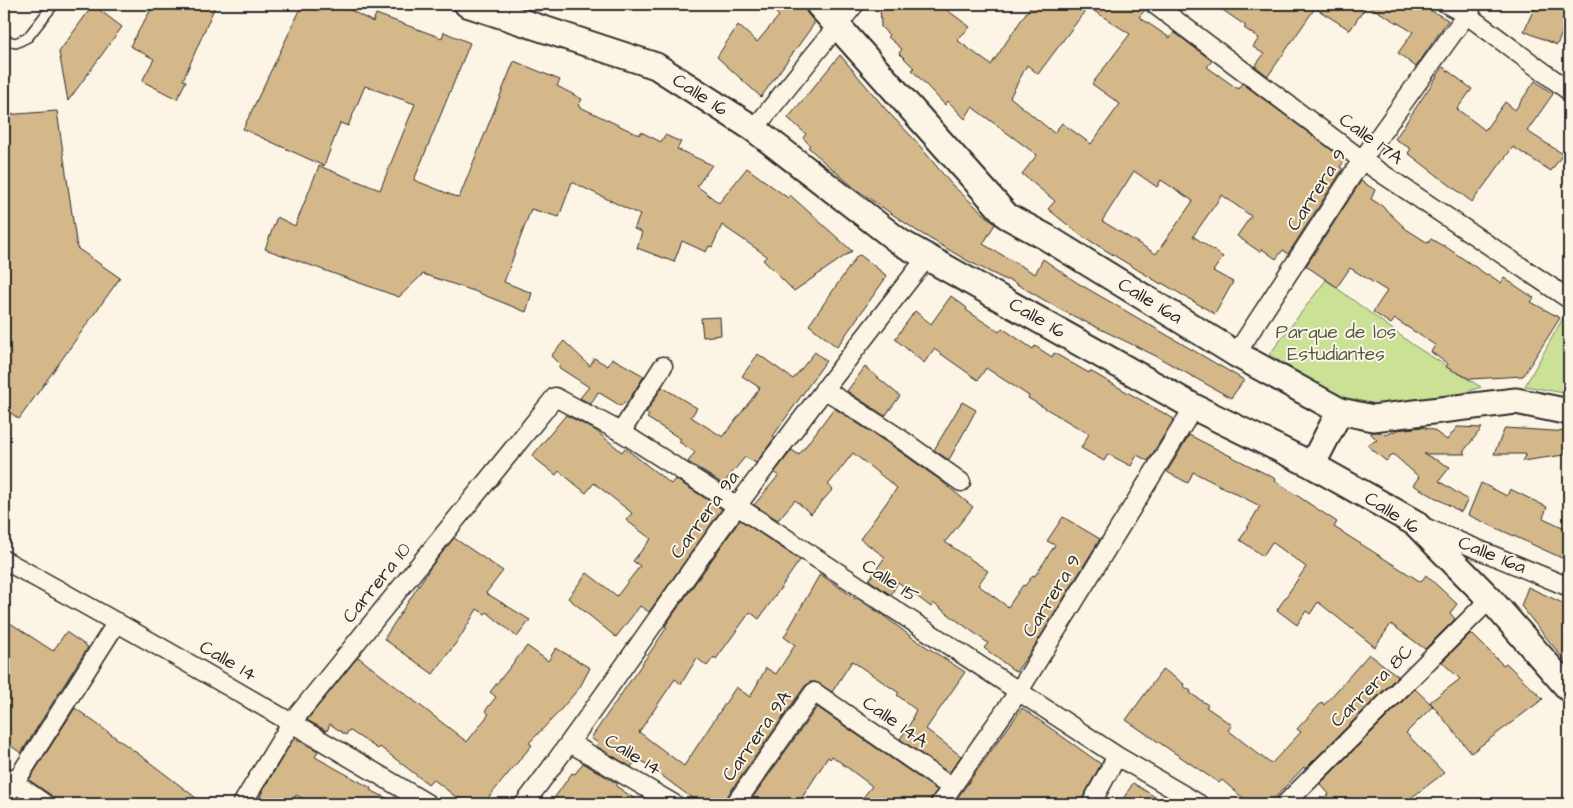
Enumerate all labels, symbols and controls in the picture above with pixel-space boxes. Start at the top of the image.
street label: Calle 16 [667,67,733,123]
street label: Calle 17A [1333,107,1409,171]
street label: Carrera 9 [1280,144,1354,236]
street label: Calle 16a [1113,271,1188,331]
street label: Calle 16 [1004,291,1070,345]
park label: Parque de los Estudiantes [1276,319,1396,368]
street label: Carrera 9a [664,465,746,564]
street label: Calle 16 [1359,485,1425,541]
street label: Calle 16a [1454,529,1530,581]
street label: Carrera 10 [336,537,418,629]
street label: Carrera 9 [1016,549,1088,643]
street label: Calle 15 [856,553,924,610]
street label: Calle 14 [194,634,262,688]
street label: Carrera 8C [1324,638,1420,734]
street label: Carrera 9A [716,685,798,787]
street label: Calle 14A [857,690,933,754]
street label: Calle 14 [599,727,667,783]

